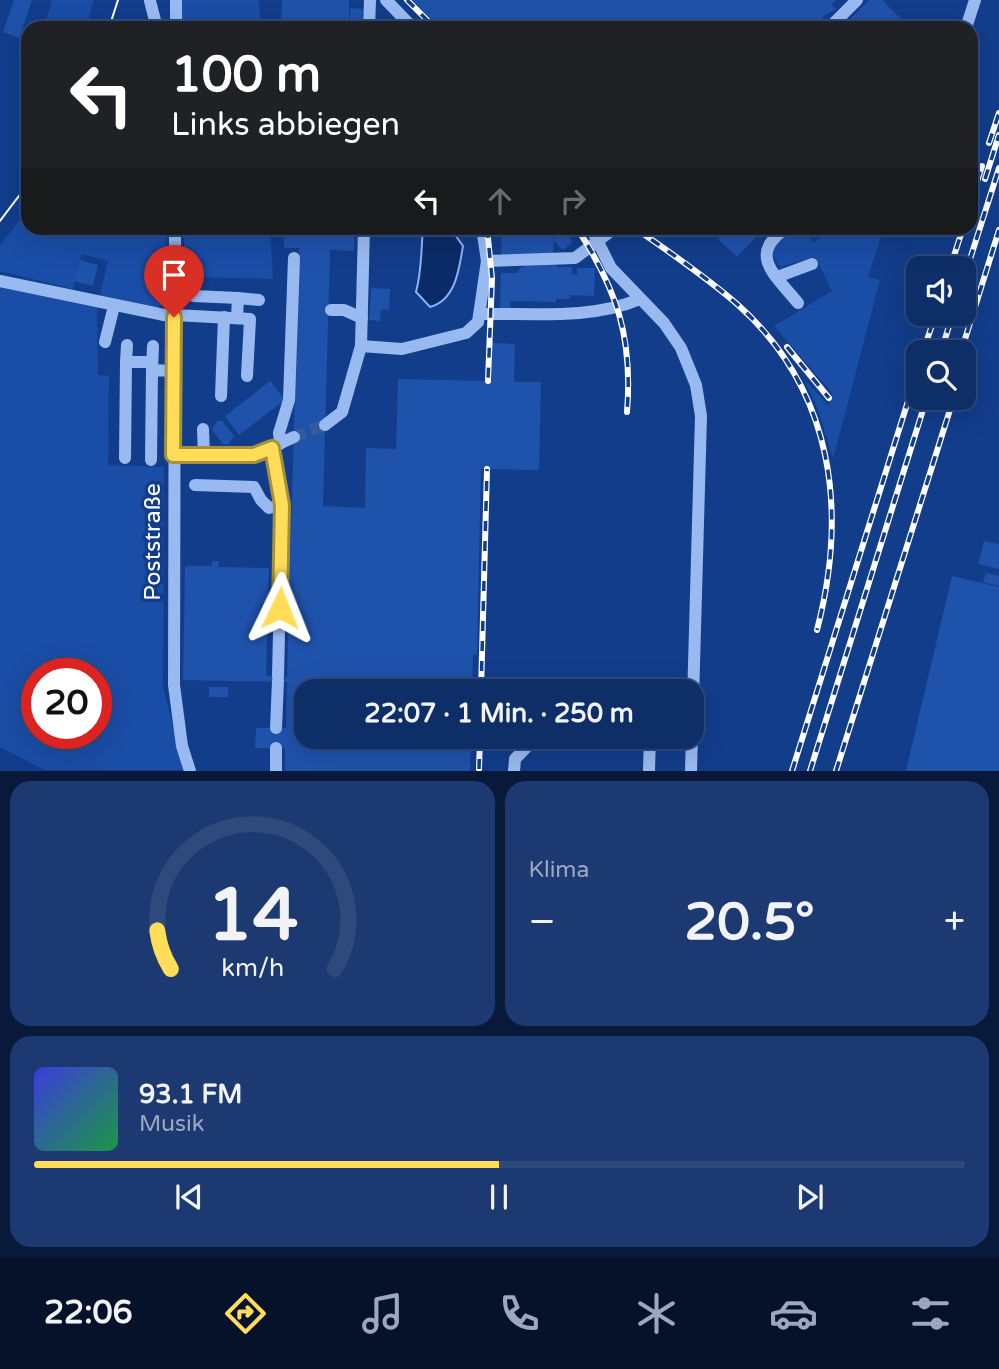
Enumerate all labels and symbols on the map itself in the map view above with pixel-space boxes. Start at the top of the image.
pin [144,245,204,317]
street label: Poststraße [139,483,167,601]
position arrow [243,571,317,645]
speed limit sign: 20 [21,658,112,749]

